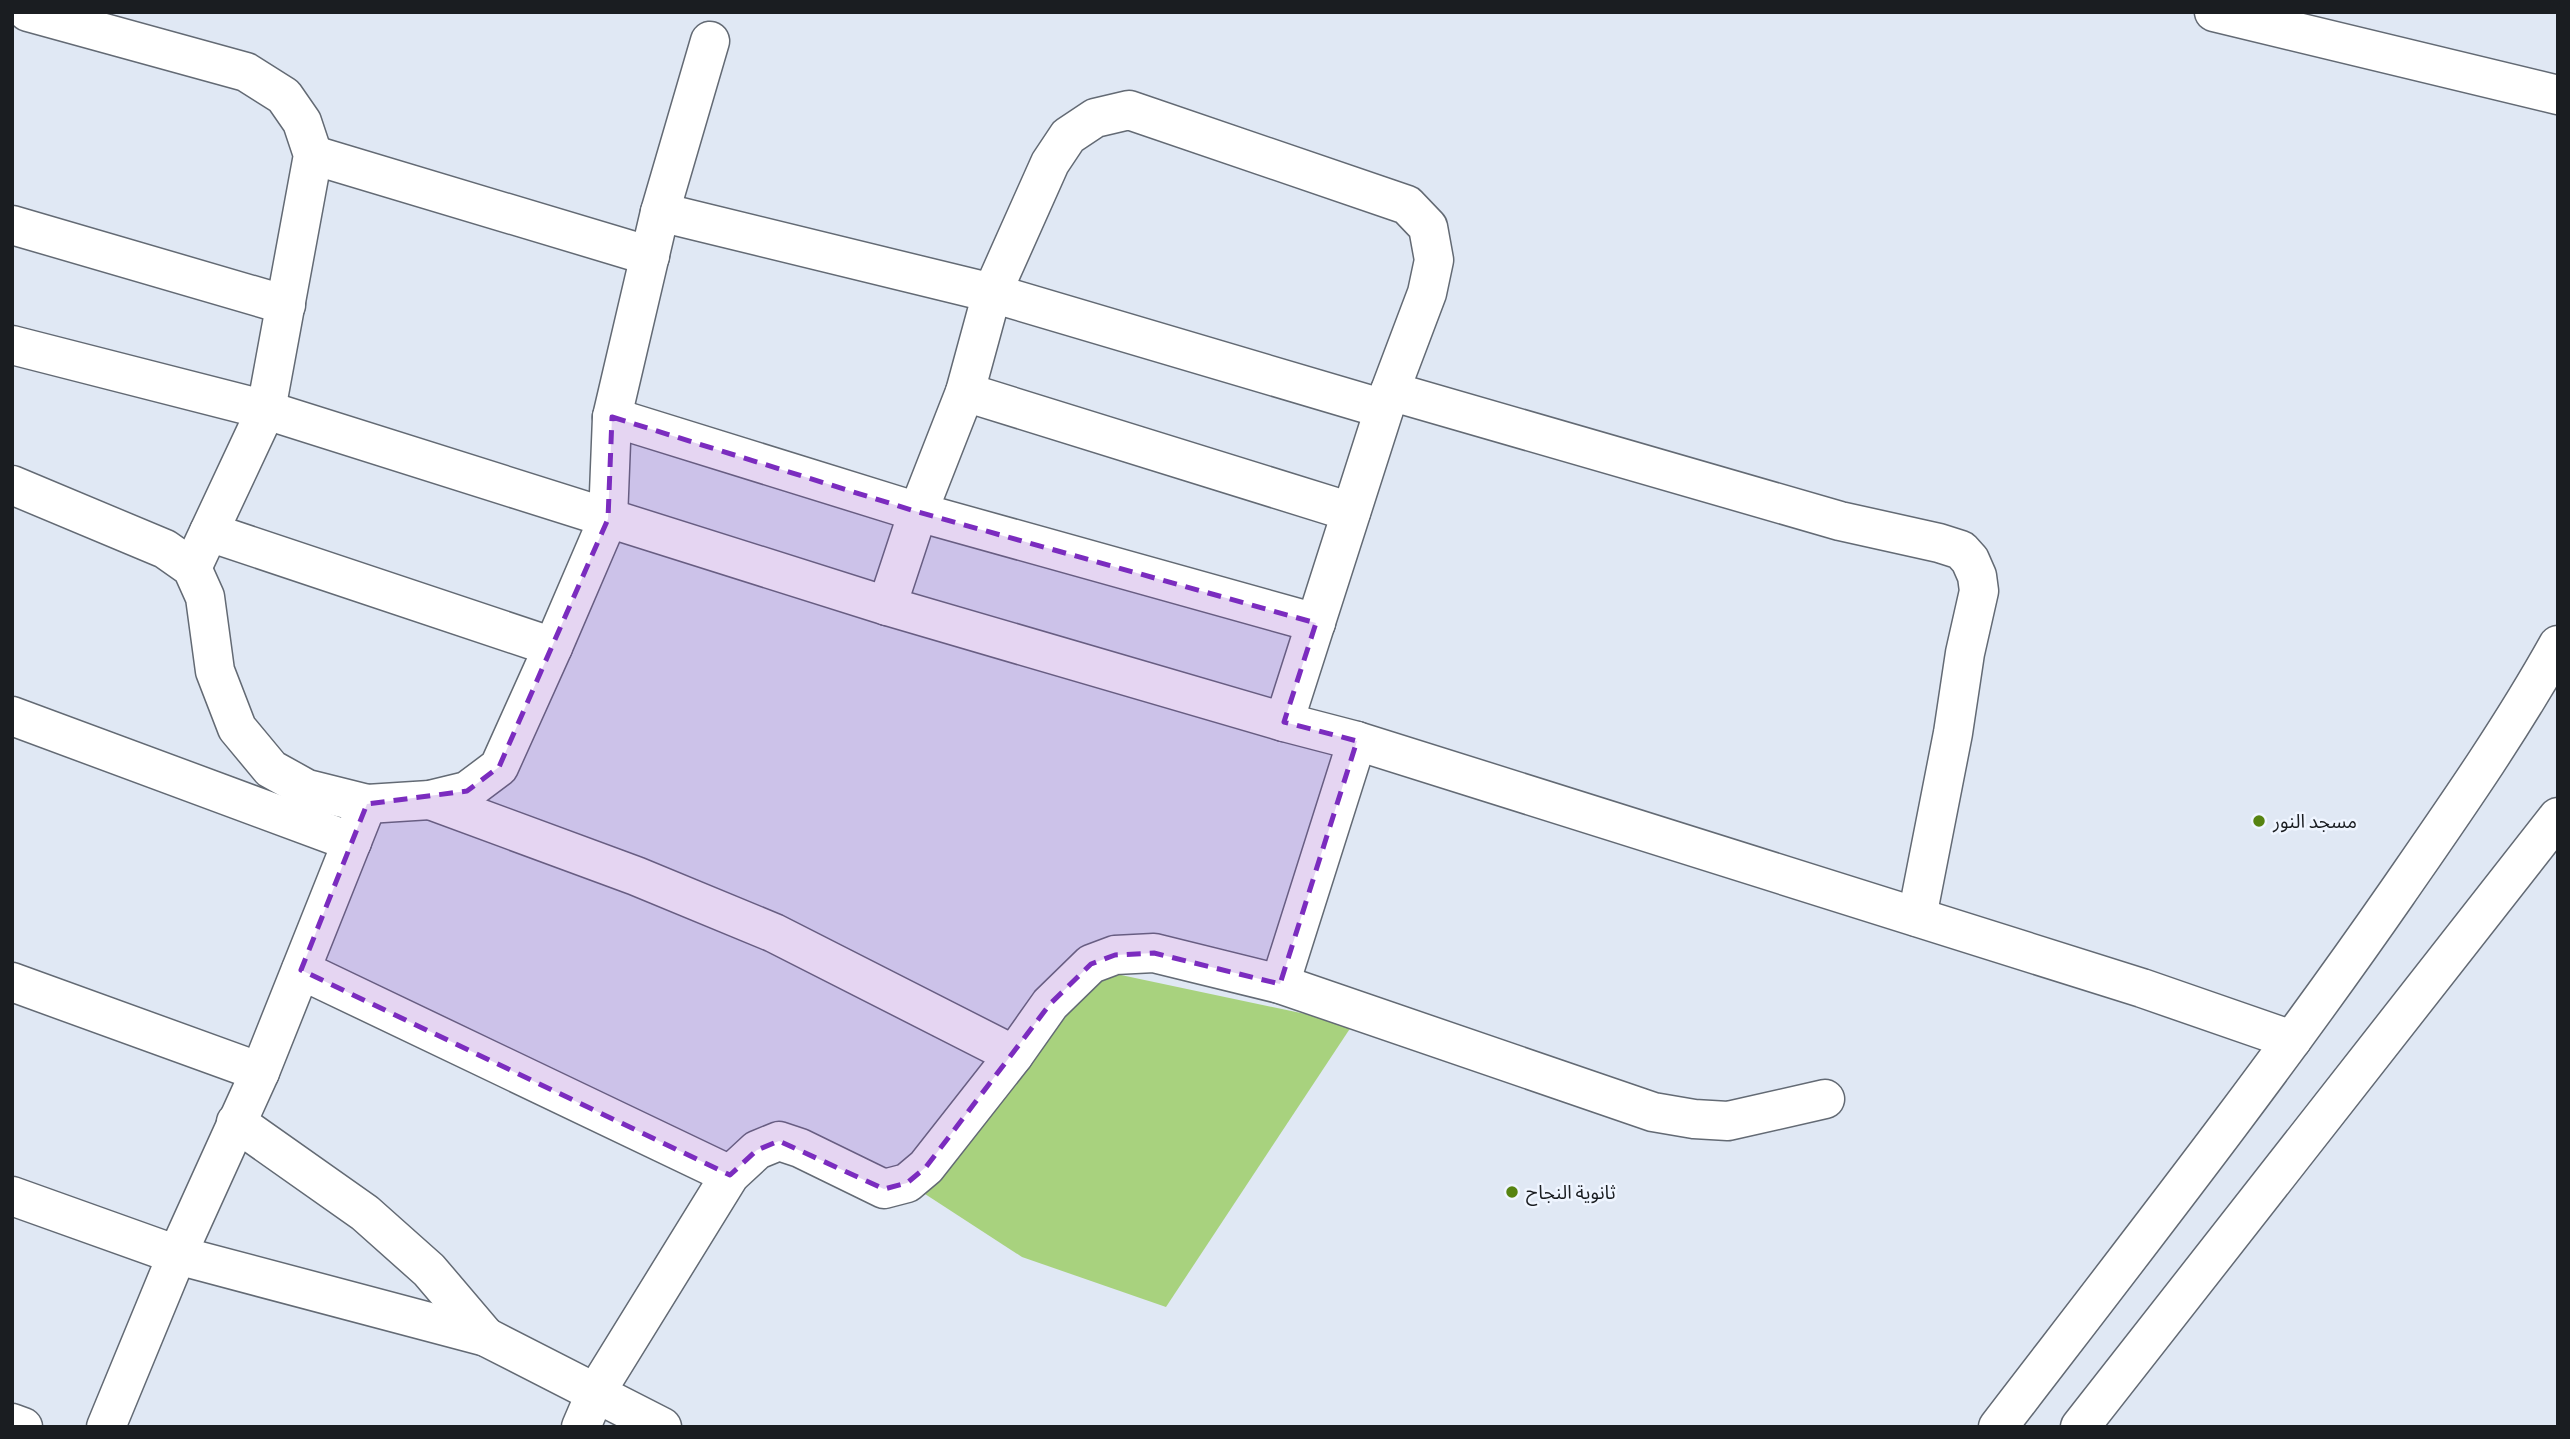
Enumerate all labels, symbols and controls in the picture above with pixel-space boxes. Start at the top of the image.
place label: مسجد النور [2272,810,2357,833]
marker: مسجد النور [2251,813,2267,829]
place label: ثانوية النجاح [1526,1181,1616,1206]
marker: ثانوية النجاح [1504,1184,1520,1200]

